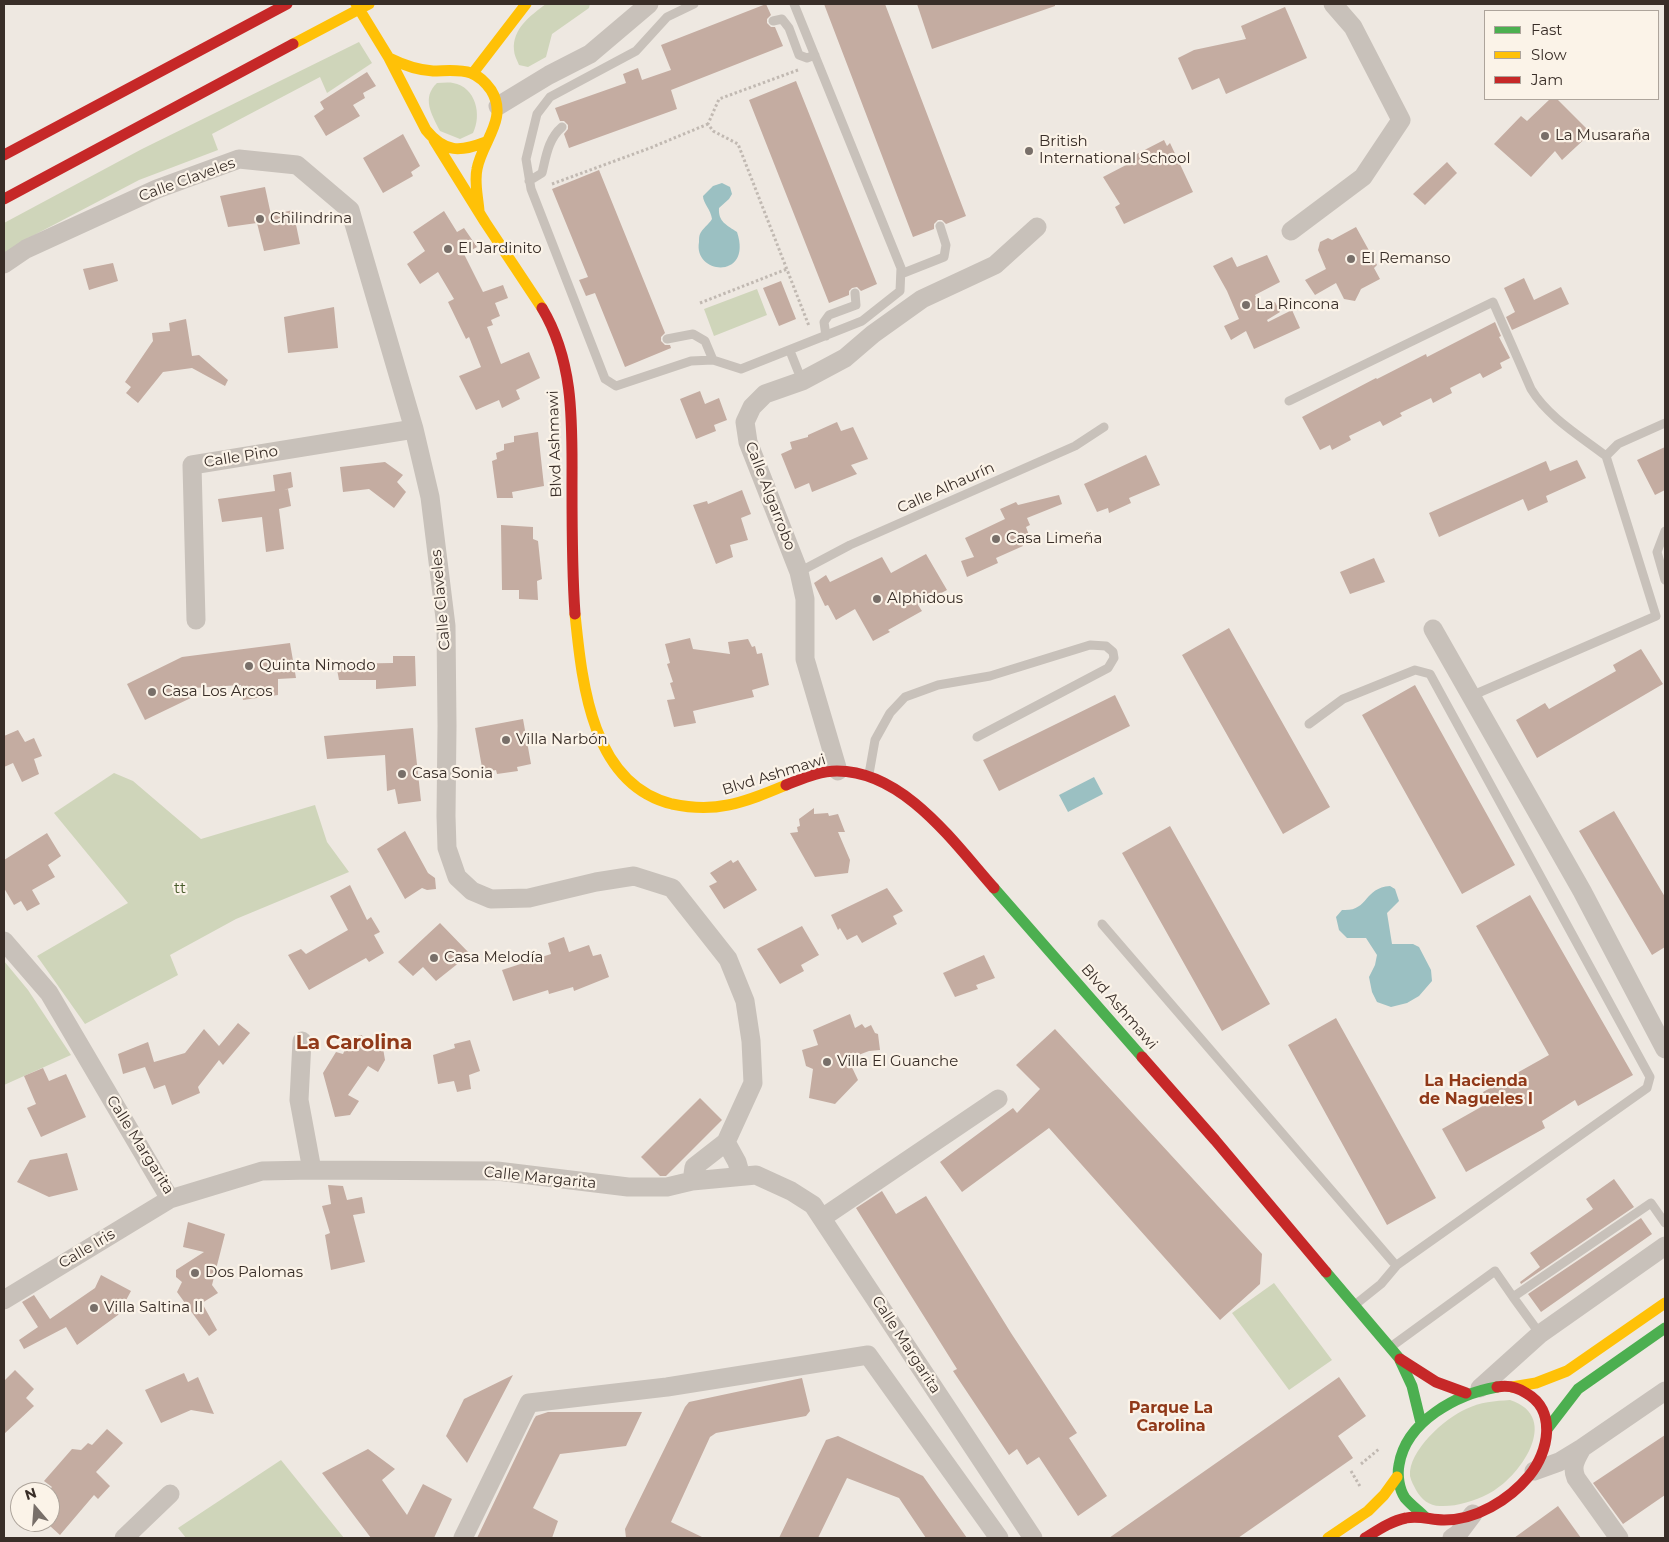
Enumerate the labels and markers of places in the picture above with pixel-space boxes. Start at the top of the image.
place label: La Musaraña [1555,127,1650,145]
marker: La Musaraña [1539,130,1551,142]
place label: British International School [1039,133,1190,168]
marker: British International School [1023,145,1035,157]
place label: Chilindrina [270,210,352,228]
marker: Chilindrina [254,213,266,225]
place label: El Jardinito [458,240,542,258]
marker: El Jardinito [442,243,454,255]
place label: El Remanso [1361,250,1451,268]
marker: El Remanso [1345,253,1357,265]
place label: La Rincona [1256,296,1339,314]
marker: La Rincona [1240,299,1252,311]
place label: Casa Limeña [1006,530,1102,548]
marker: Casa Limeña [990,533,1002,545]
place label: Alphidous [887,590,963,608]
marker: Alphidous [871,593,883,605]
place label: Quinta Nimodo [259,657,376,675]
marker: Quinta Nimodo [243,660,255,672]
place label: Casa Los Arcos [162,683,272,701]
marker: Casa Los Arcos [146,686,158,698]
place label: Villa Narbón [516,731,608,749]
marker: Villa Narbón [500,734,512,746]
place label: Casa Sonia [412,765,493,783]
marker: Casa Sonia [396,768,408,780]
place label: Casa Melodía [444,949,543,967]
marker: Casa Melodía [428,952,440,964]
place label: Villa El Guanche [837,1053,958,1071]
marker: Villa El Guanche [821,1056,833,1068]
place label: Dos Palomas [205,1264,303,1282]
marker: Dos Palomas [189,1267,201,1279]
place label: Villa Saltina II [104,1299,203,1317]
marker: Villa Saltina II [88,1302,100,1314]

